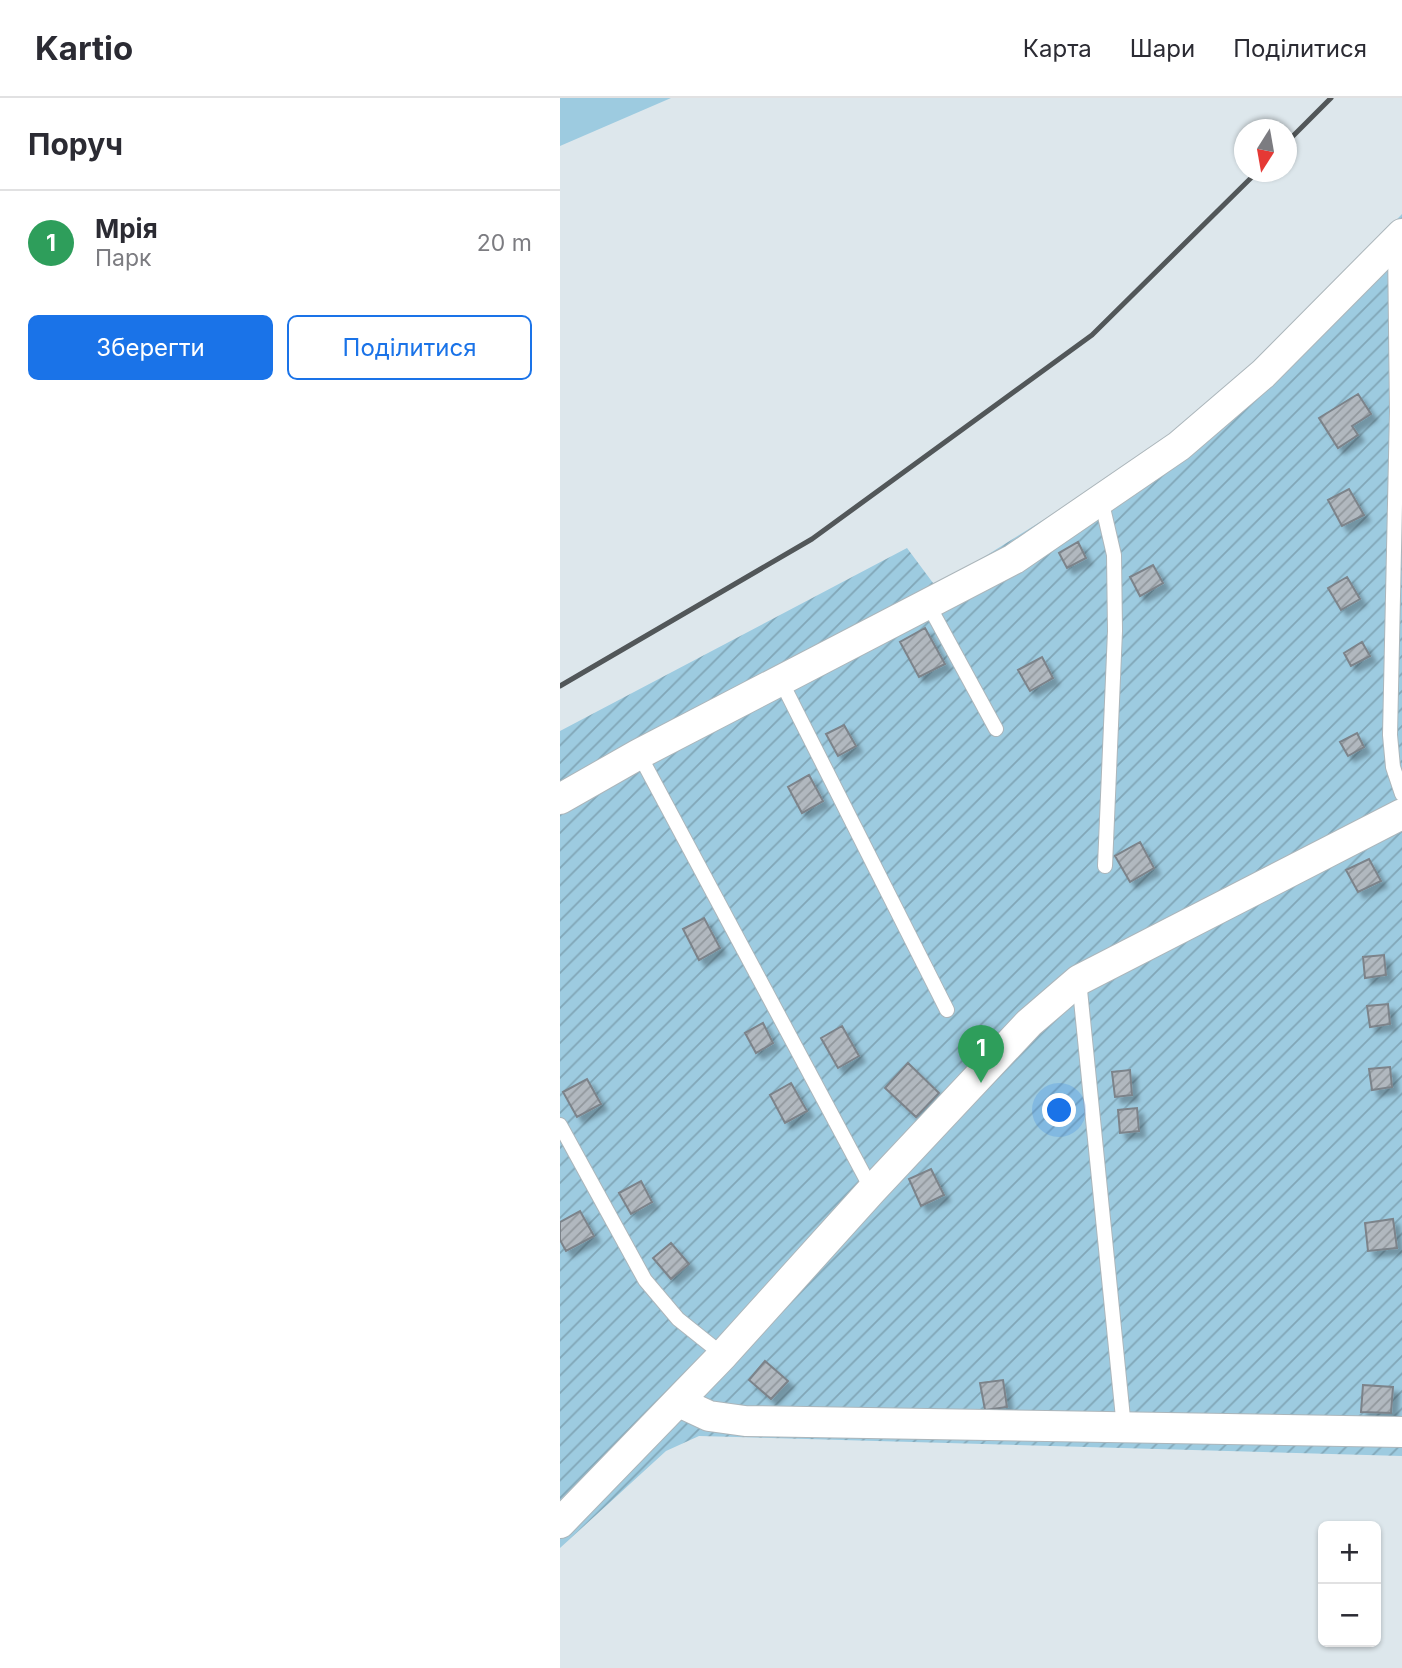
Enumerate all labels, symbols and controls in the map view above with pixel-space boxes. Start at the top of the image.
text: Kartio [35,28,133,68]
text: Карта [1023,34,1092,63]
text: Шари [1130,34,1195,63]
text: Поділитися [1233,34,1367,63]
north arrow [1234,119,1297,182]
text: Поруч [28,126,123,162]
text: Мрія [95,213,158,244]
text: 1 [46,229,56,257]
text: 20 m [477,229,532,257]
text: Парк [95,244,152,272]
button: Зберегти [28,315,273,380]
button: Поділитися [287,315,532,380]
pin: 1 [958,1025,1004,1083]
your location [1042,1093,1076,1127]
map controls [1318,1521,1381,1647]
button: + [1318,1521,1381,1584]
button: − [1318,1584,1381,1647]

